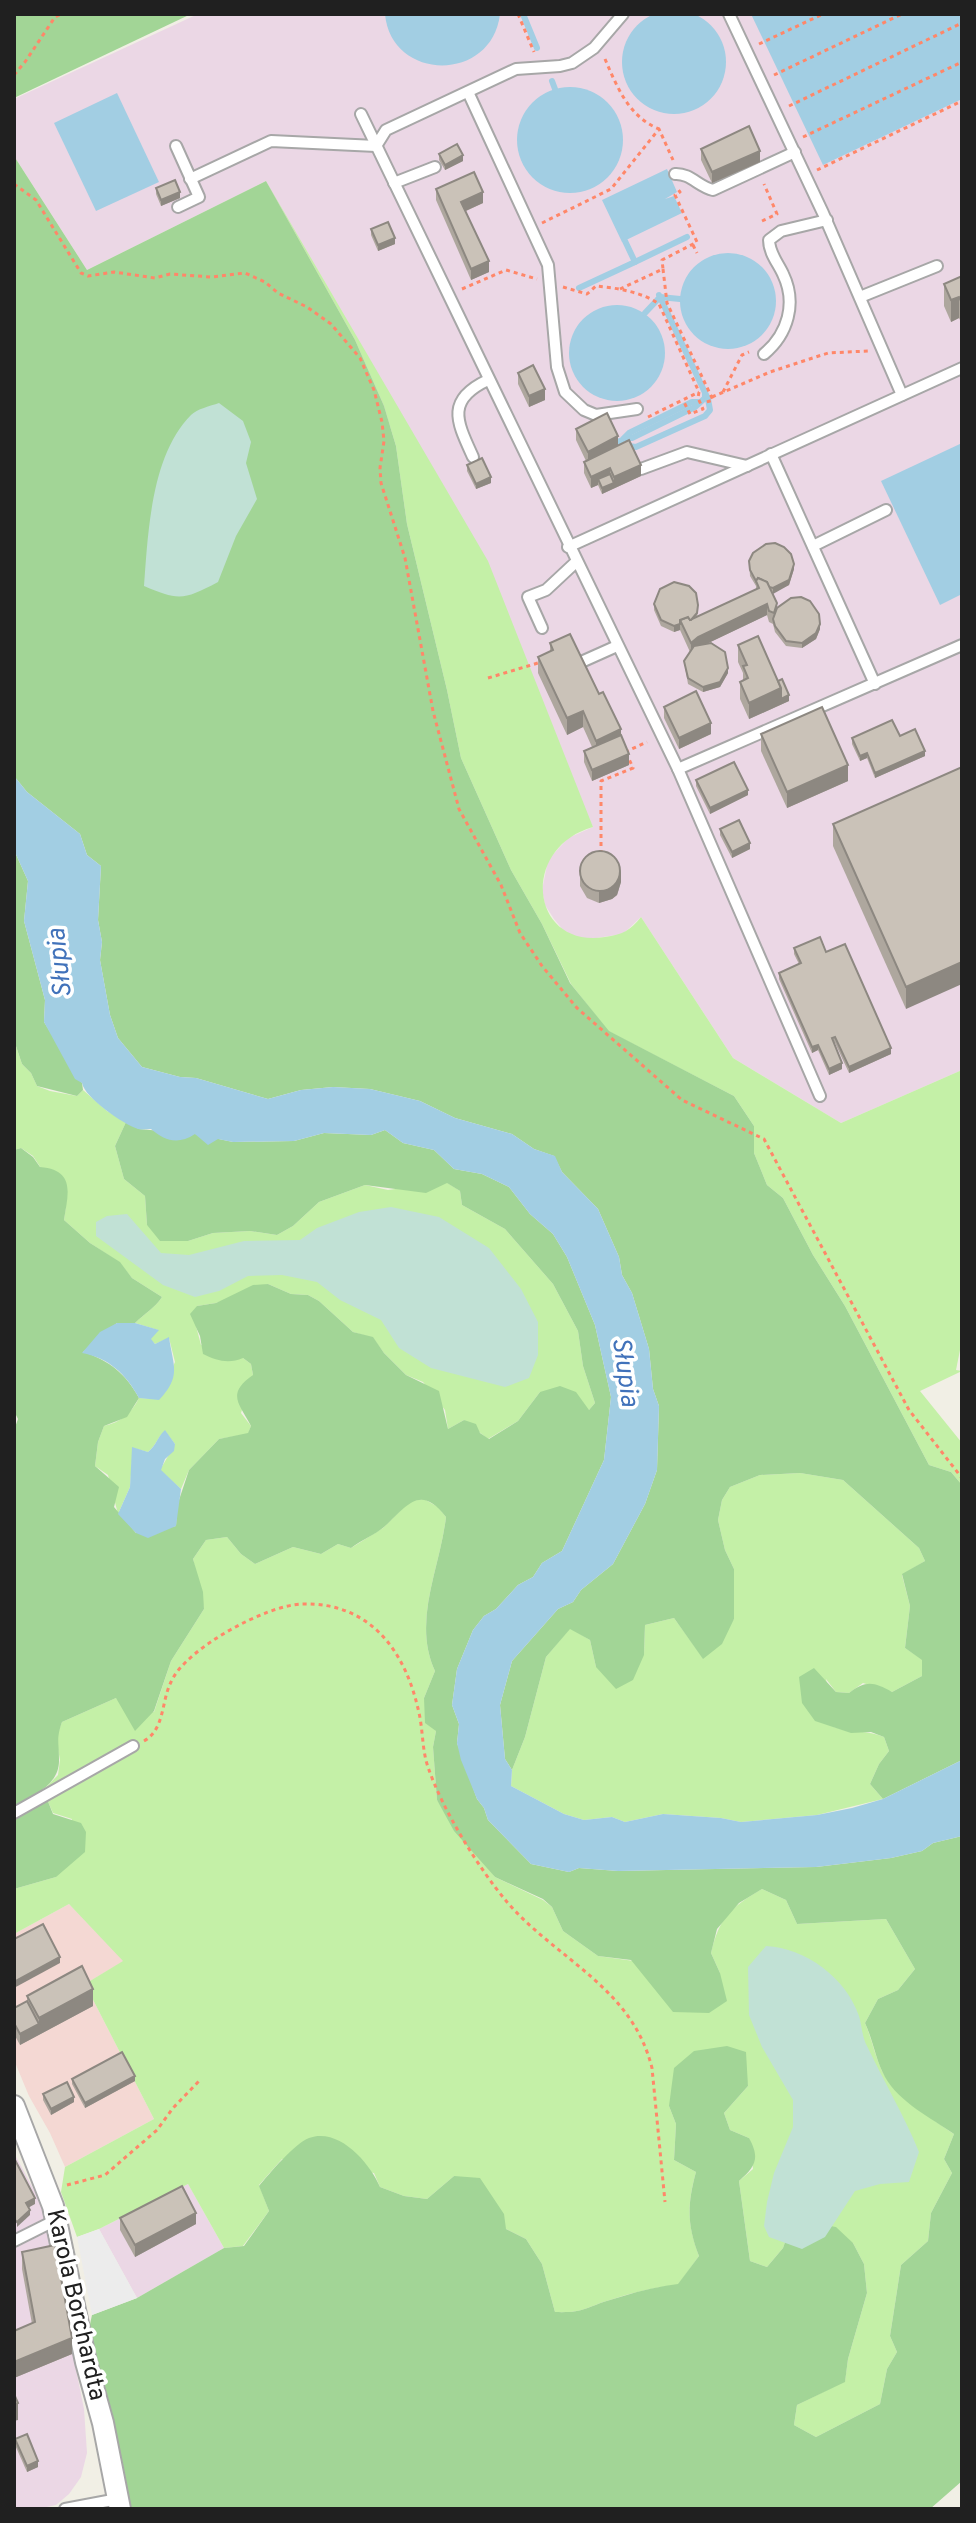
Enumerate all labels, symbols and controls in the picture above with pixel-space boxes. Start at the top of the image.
water label: Słupia [41,926,81,999]
water label: Słupia [603,1335,645,1409]
street label: Karola Borchardta [38,2206,112,2404]

